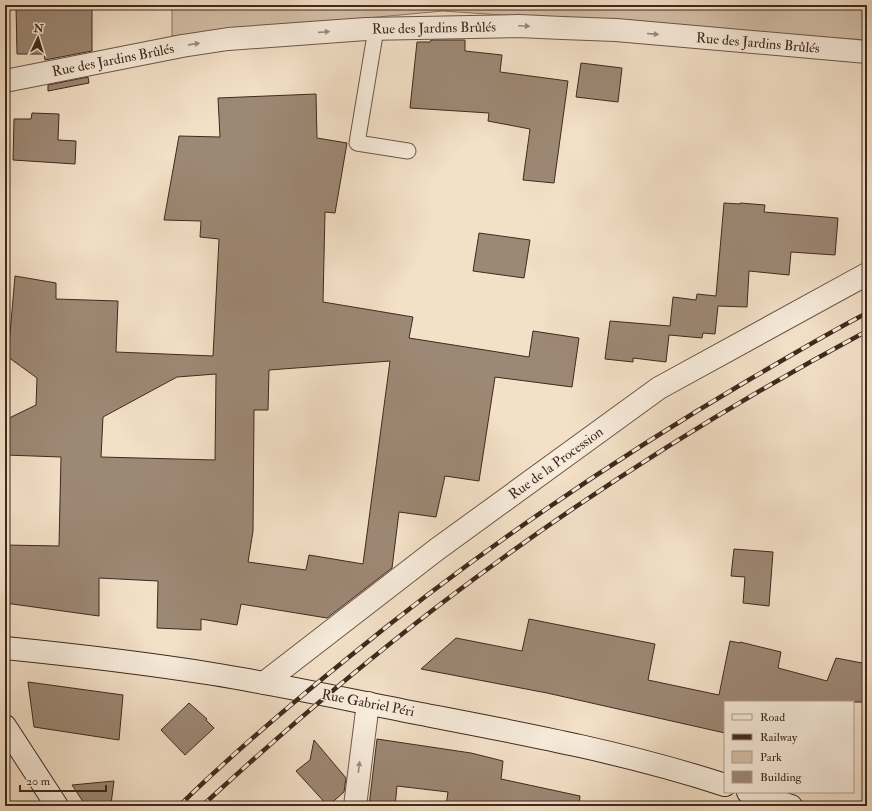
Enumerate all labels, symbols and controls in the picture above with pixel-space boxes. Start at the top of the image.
north arrow [18,18,58,58]
street label: Rue des Jardins Brûlés [372,18,496,38]
text: N [32,22,45,35]
one-way arrow [518,23,531,29]
one-way arrow [318,29,330,36]
street label: Rue des Jardins Brûlés [695,29,821,57]
one-way arrow [647,30,659,37]
street label: Rue des Jardins Brûlés [51,40,176,80]
one-way arrow [188,41,200,47]
street label: Rue de la Procession [505,423,607,503]
street label: Rue Gabriel Péri [320,686,416,720]
legend [724,701,854,793]
text: Road [760,710,785,725]
text: Railway [760,730,798,745]
text: Park [760,750,782,765]
one-way arrow [356,761,363,773]
scale bar [20,767,106,793]
text: Building [760,770,803,785]
text: 20 m [26,774,51,789]

